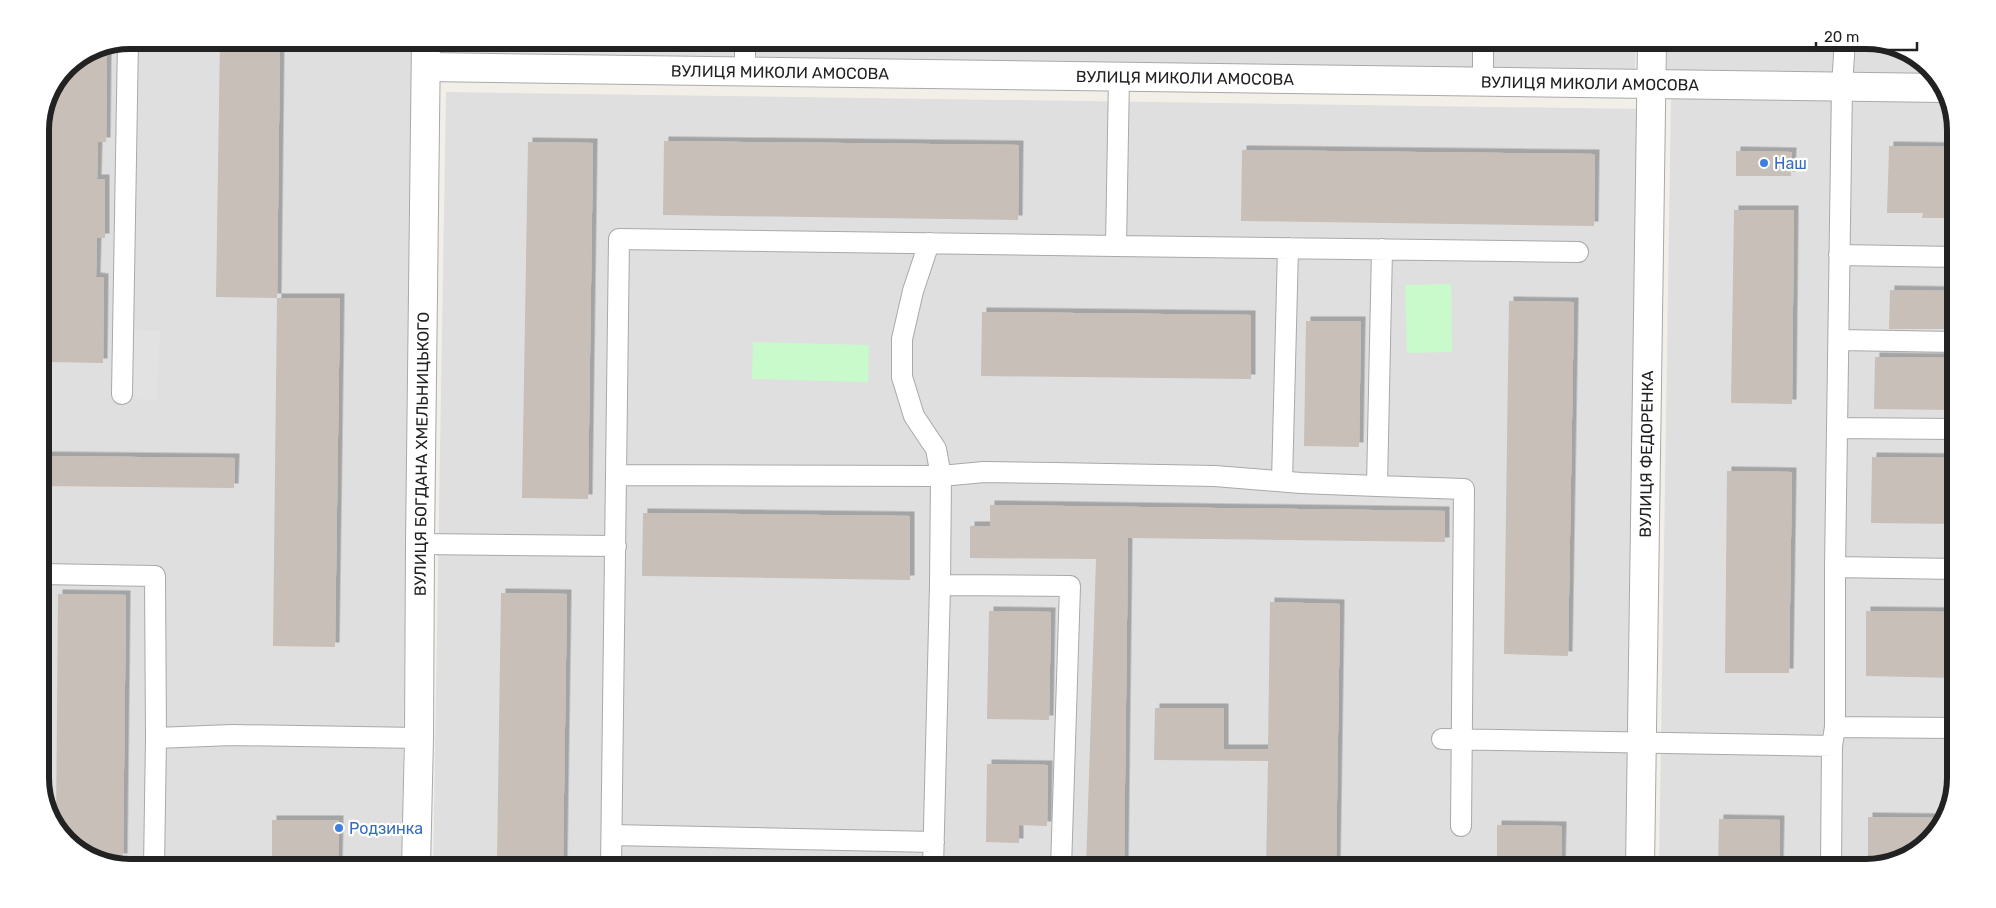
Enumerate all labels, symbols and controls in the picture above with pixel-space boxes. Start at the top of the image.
scale bar [1816,20,1917,52]
text: 20 m [1824,28,1859,46]
street label: ВУЛИЦЯ МИКОЛИ АМОСОВА [671,61,890,83]
street label: ВУЛИЦЯ МИКОЛИ АМОСОВА [1076,66,1294,89]
street label: ВУЛИЦЯ МИКОЛИ АМОСОВА [1481,72,1699,94]
place label: Наш [1774,154,1807,173]
marker: Наш [1758,157,1770,169]
street label: ВУЛИЦЯ БОГДАНА ХМЕЛЬНИЦЬКОГО [410,312,432,596]
street label: ВУЛИЦЯ ФЕДОРЕНКА [1635,370,1657,538]
place label: Родзинка [349,819,423,838]
marker: Родзинка [333,822,345,834]

